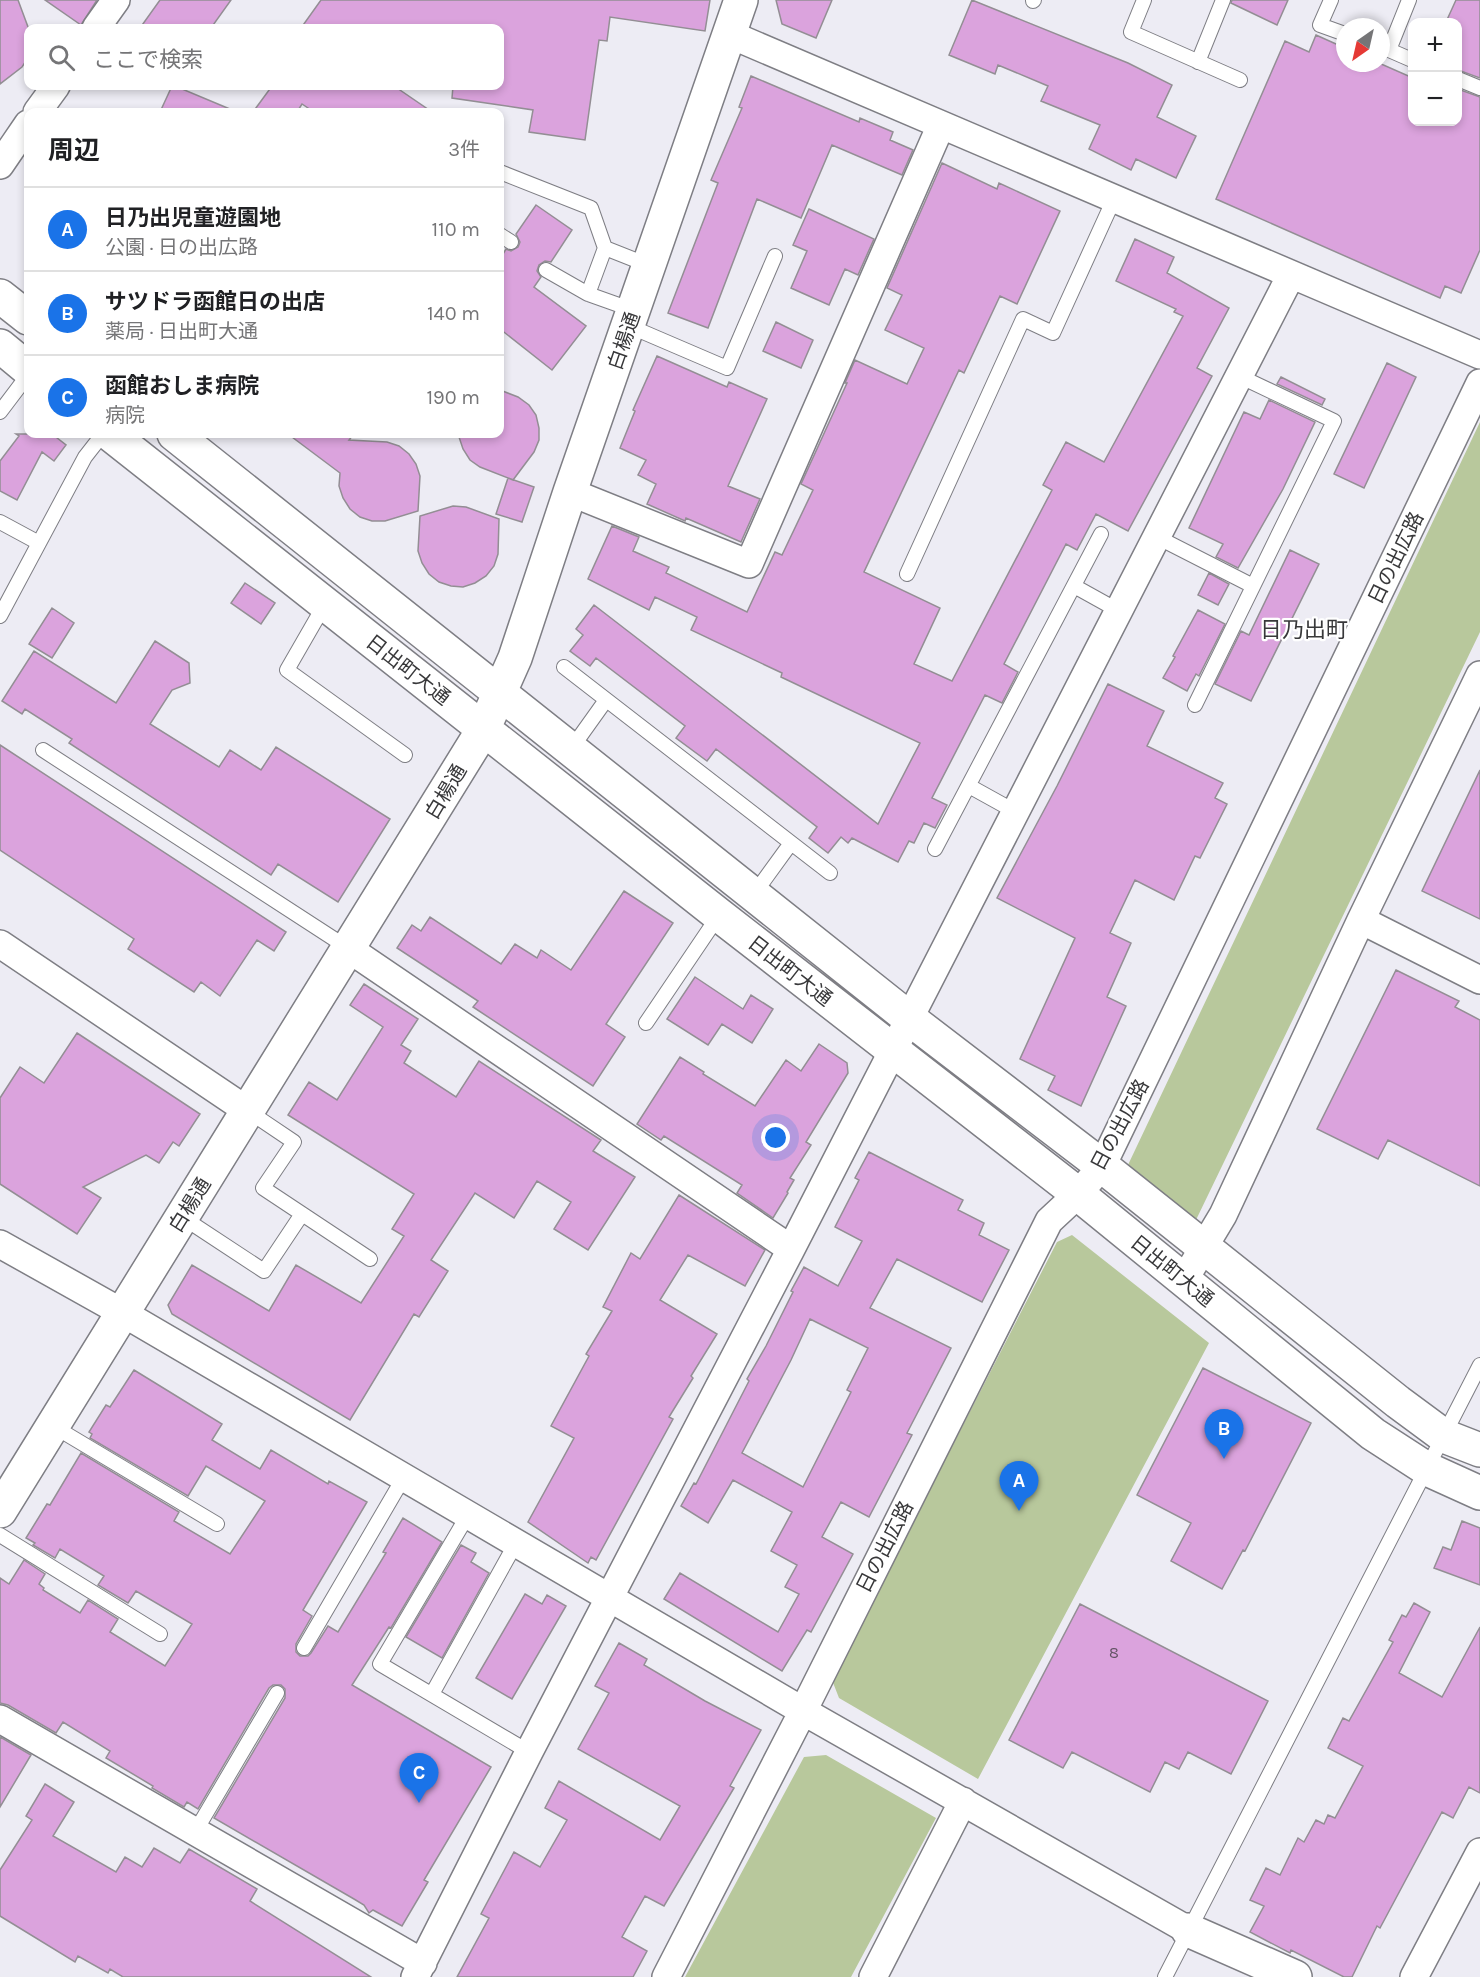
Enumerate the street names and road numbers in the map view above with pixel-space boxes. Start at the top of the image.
street label: 白楊通 [603,309,645,373]
street label: 日の出広路 [1364,508,1428,608]
street label: 日出町大通 [362,630,454,710]
street label: 白楊通 [421,760,471,824]
street label: 日出町大通 [744,931,836,1011]
street label: 日の出広路 [1086,1075,1154,1175]
street label: 白楊通 [164,1173,216,1237]
street label: 日出町大通 [1126,1231,1218,1311]
street label: 日の出広路 [852,1497,918,1597]

